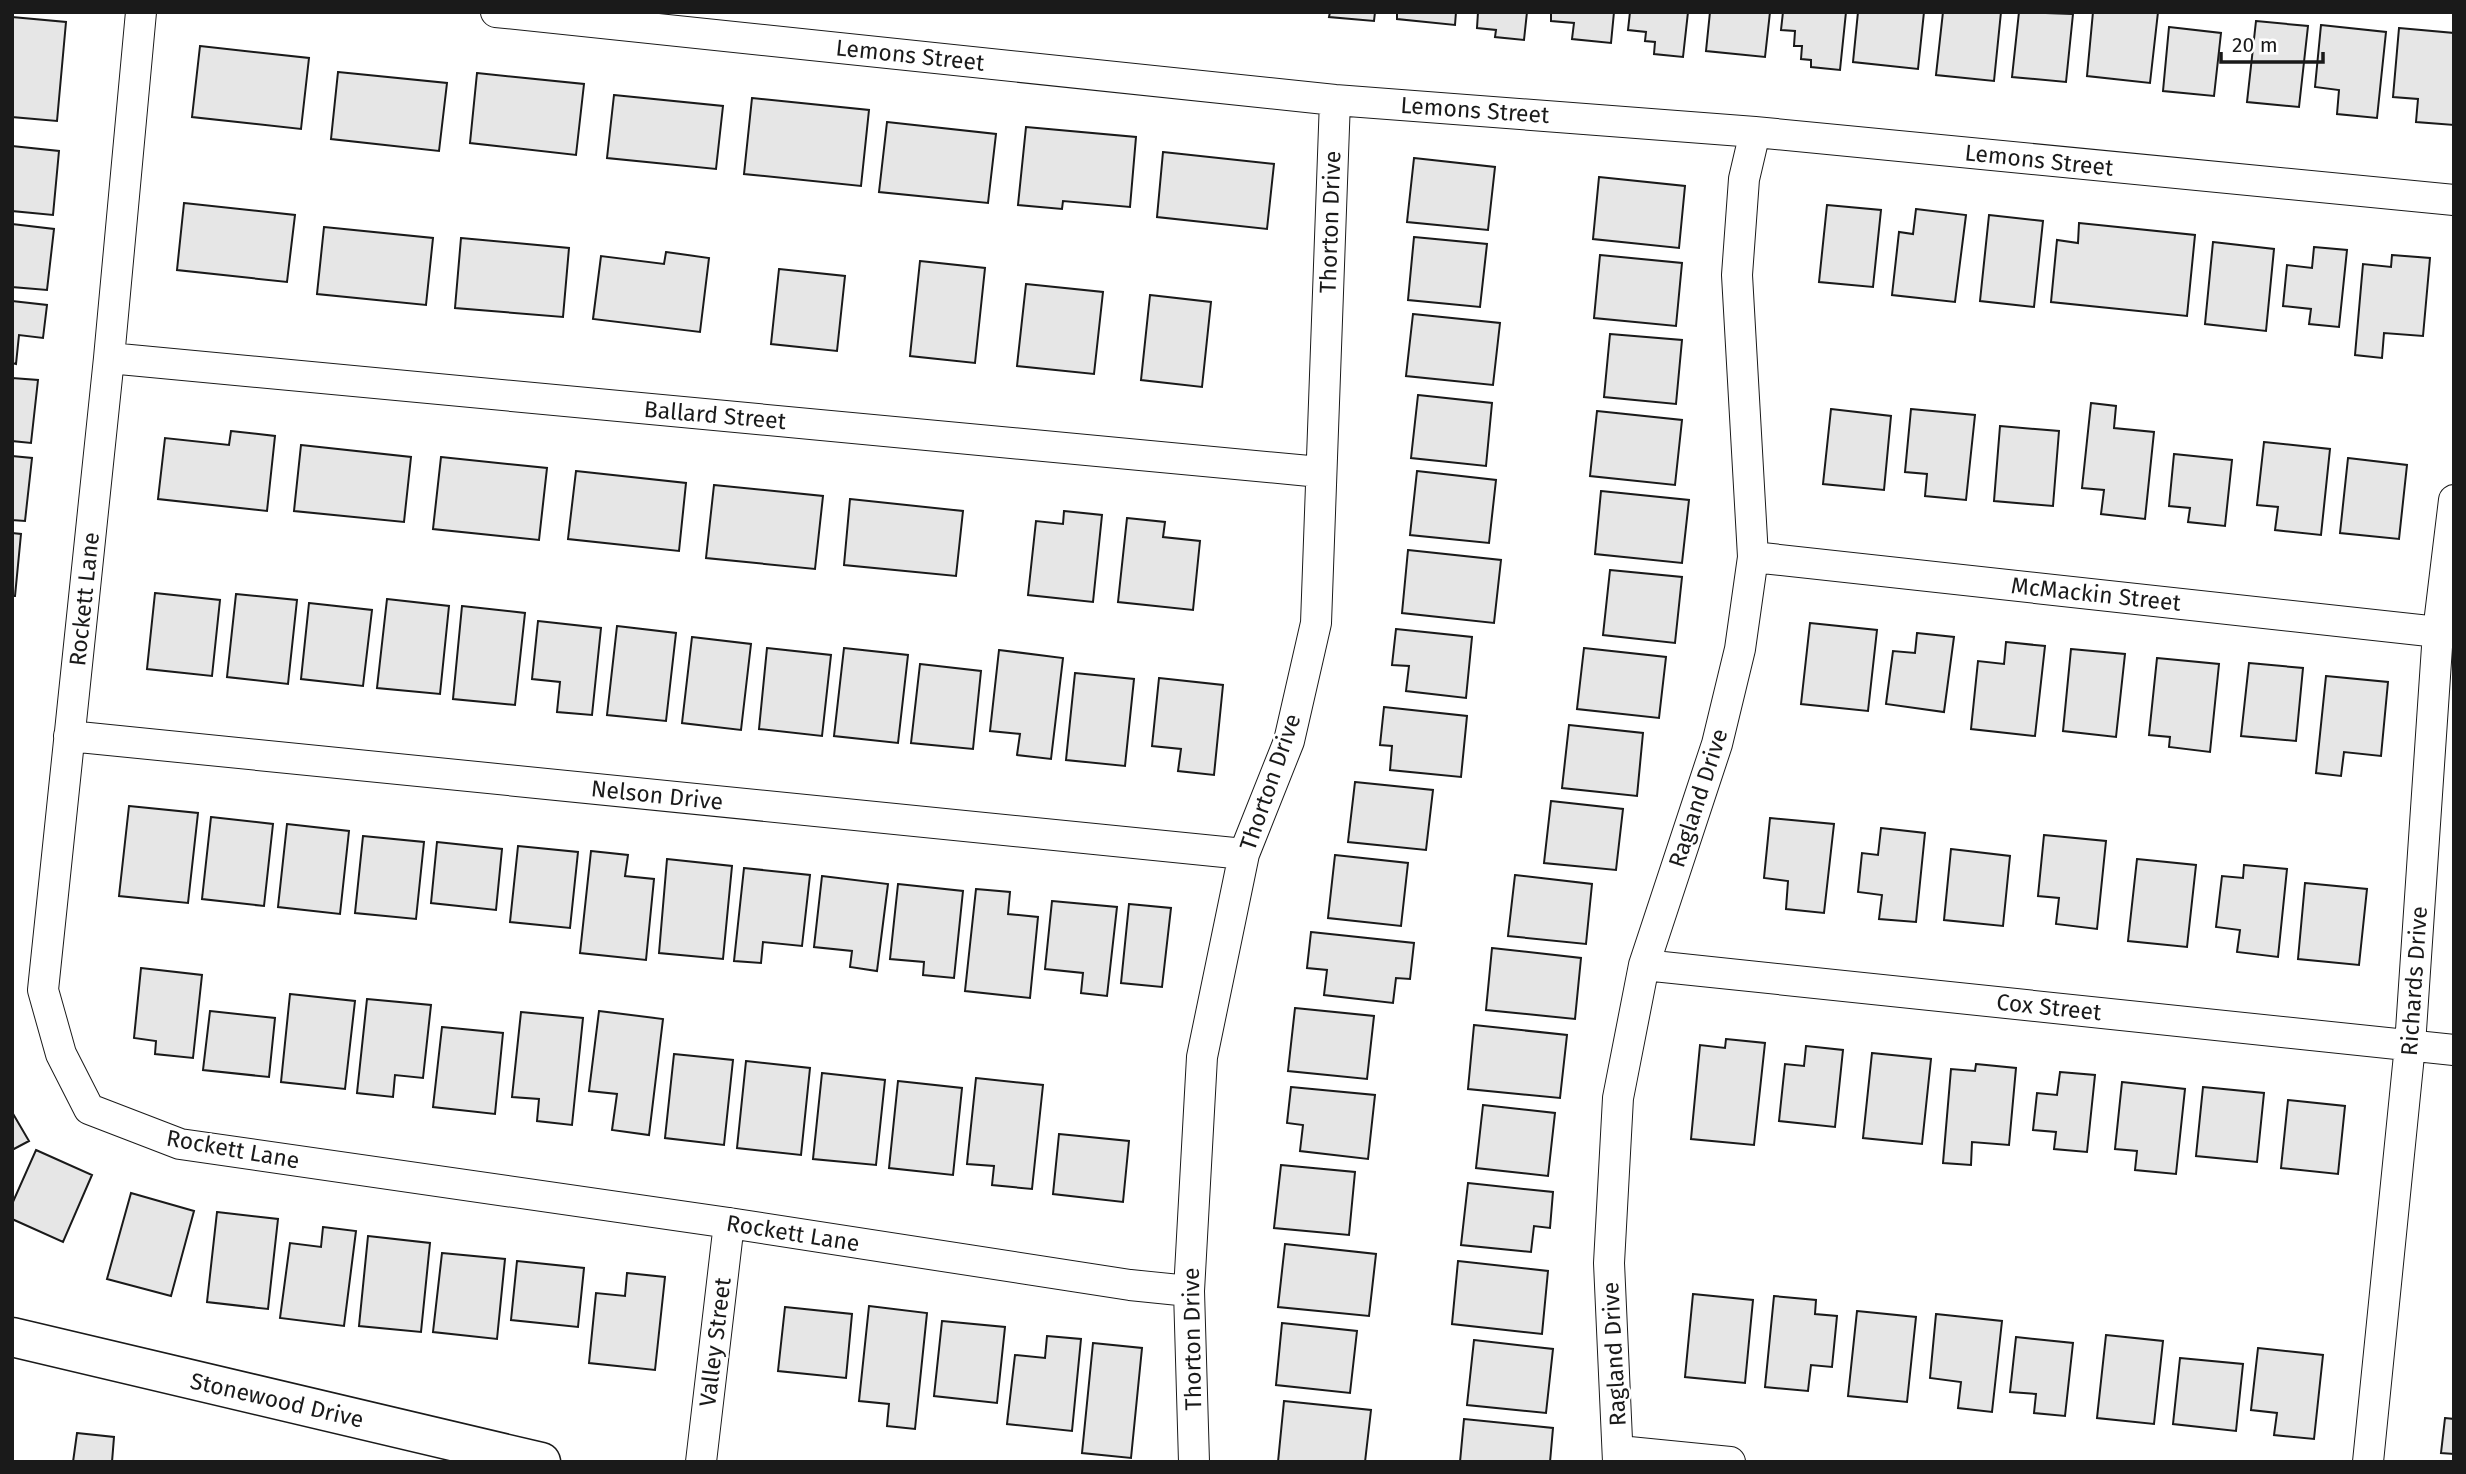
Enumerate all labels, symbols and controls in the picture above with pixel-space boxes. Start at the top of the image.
scale bar [2221,21,2322,65]
text: 20 m [2232,32,2278,58]
street label: Lemons Street [834,33,986,77]
street label: Lemons Street [1400,91,1551,129]
street label: Lemons Street [1963,138,2115,182]
street label: Thorton Drive [1314,150,1346,294]
street label: Ballard Street [643,395,788,435]
street label: Rockett Lane [63,531,105,667]
street label: McMackin Street [2010,571,2183,617]
street label: Thorton Drive [1234,710,1306,854]
street label: Ragland Drive [1662,725,1734,871]
street label: Nelson Drive [590,774,724,816]
street label: Richards Drive [2395,905,2433,1057]
street label: Cox Street [1995,988,2104,1026]
street label: Rockett Lane [164,1124,302,1174]
street label: Rockett Lane [724,1209,862,1257]
street label: Thorton Drive [1177,1267,1207,1411]
street label: Valley Street [693,1275,737,1408]
street label: Ragland Drive [1596,1281,1632,1427]
street label: Stonewood Drive [188,1366,366,1434]

